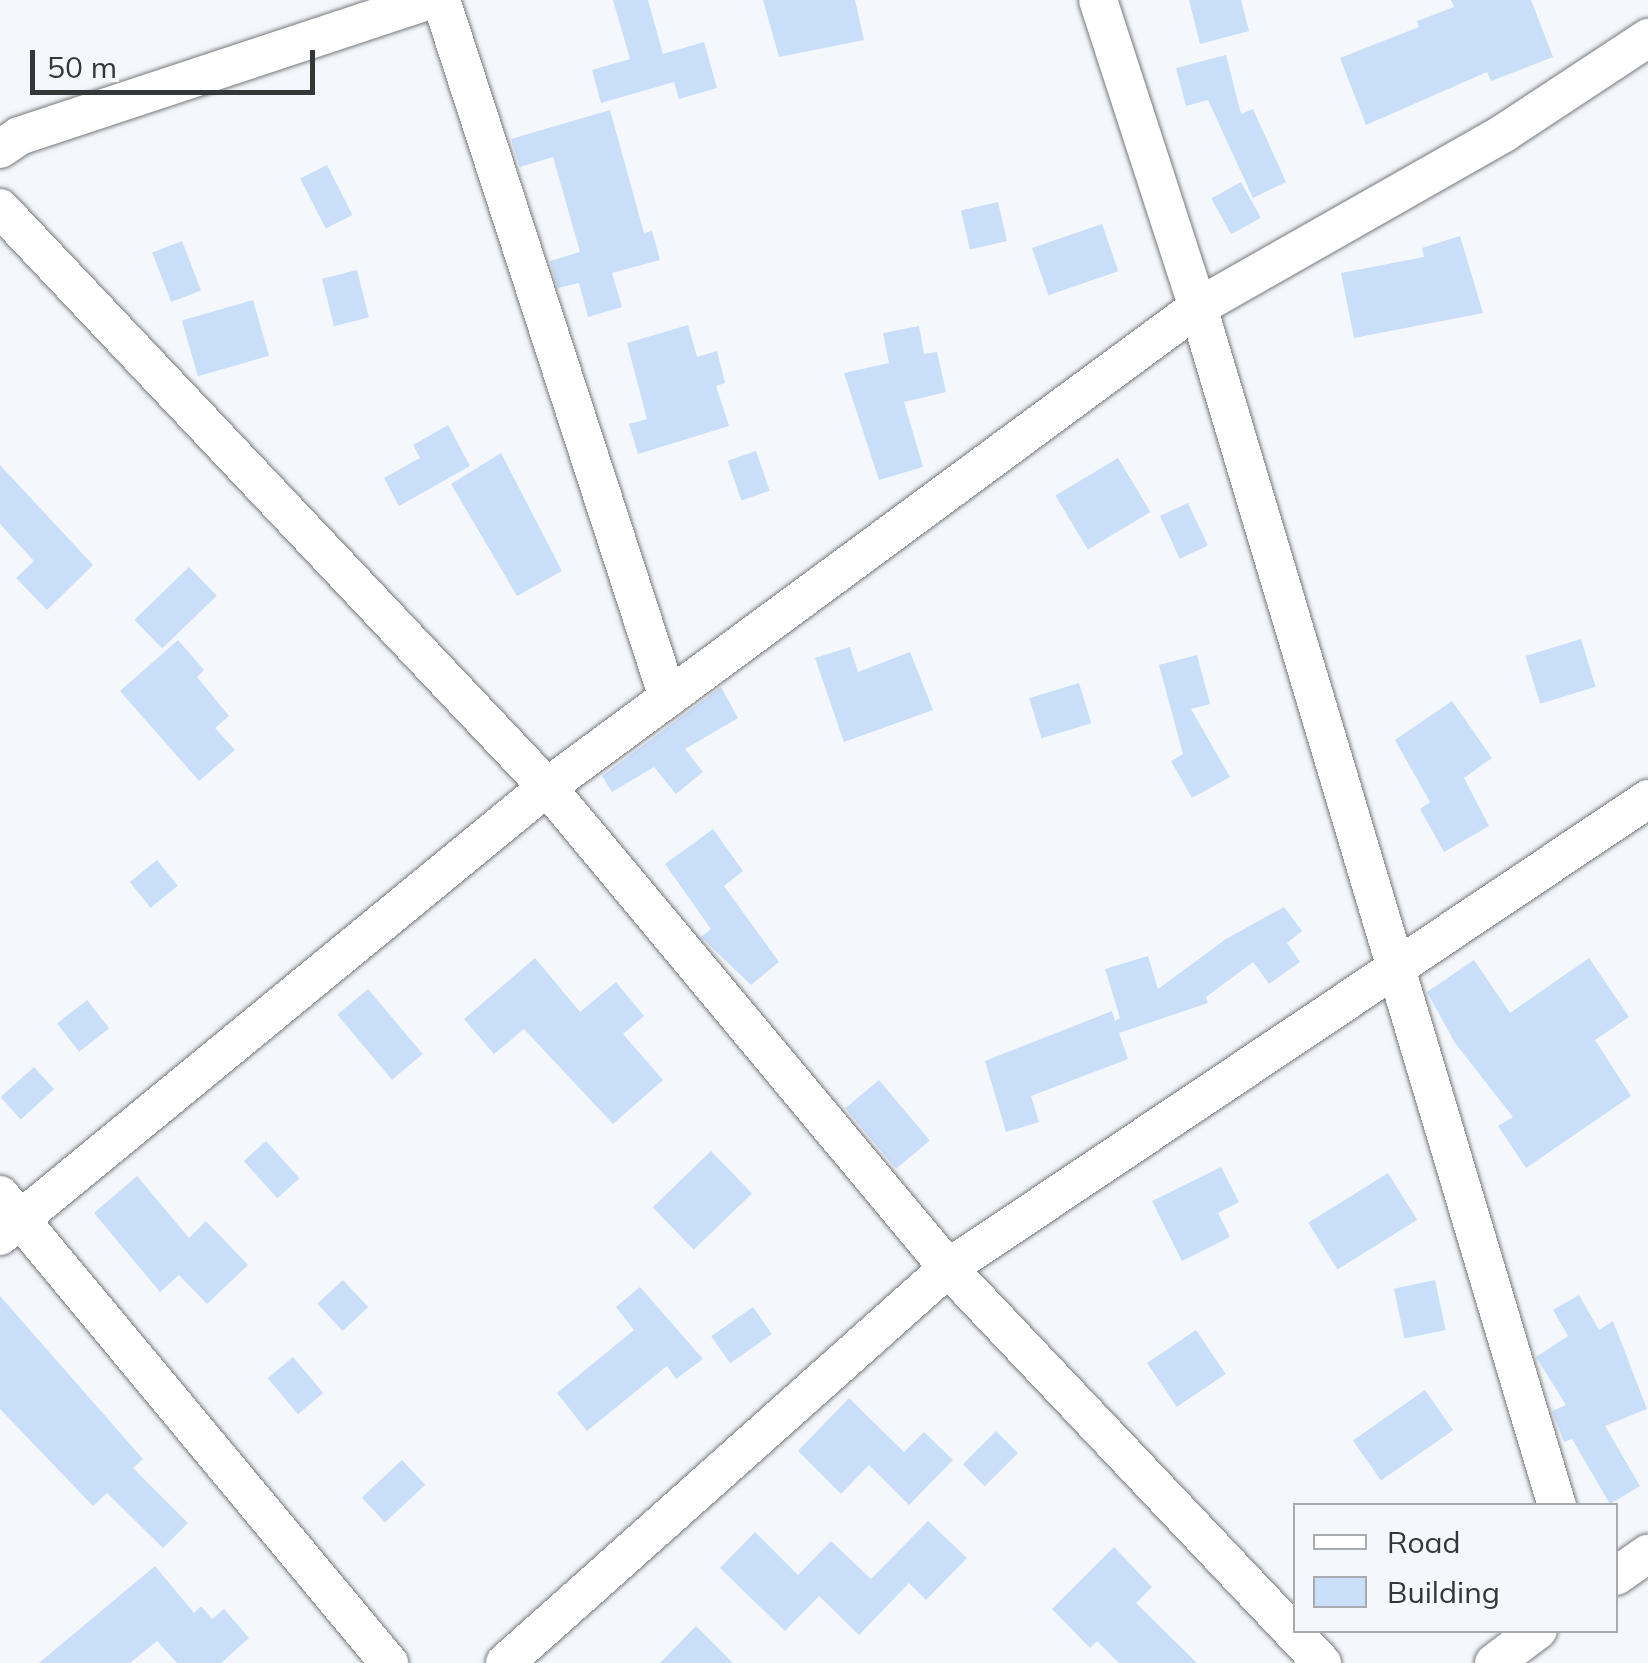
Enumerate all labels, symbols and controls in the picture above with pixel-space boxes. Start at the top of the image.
scale bar [35,30,320,92]
text: 50 m [47,48,117,86]
legend [1293,1503,1618,1633]
text: Road [1387,1523,1461,1561]
text: Building [1387,1573,1500,1611]

